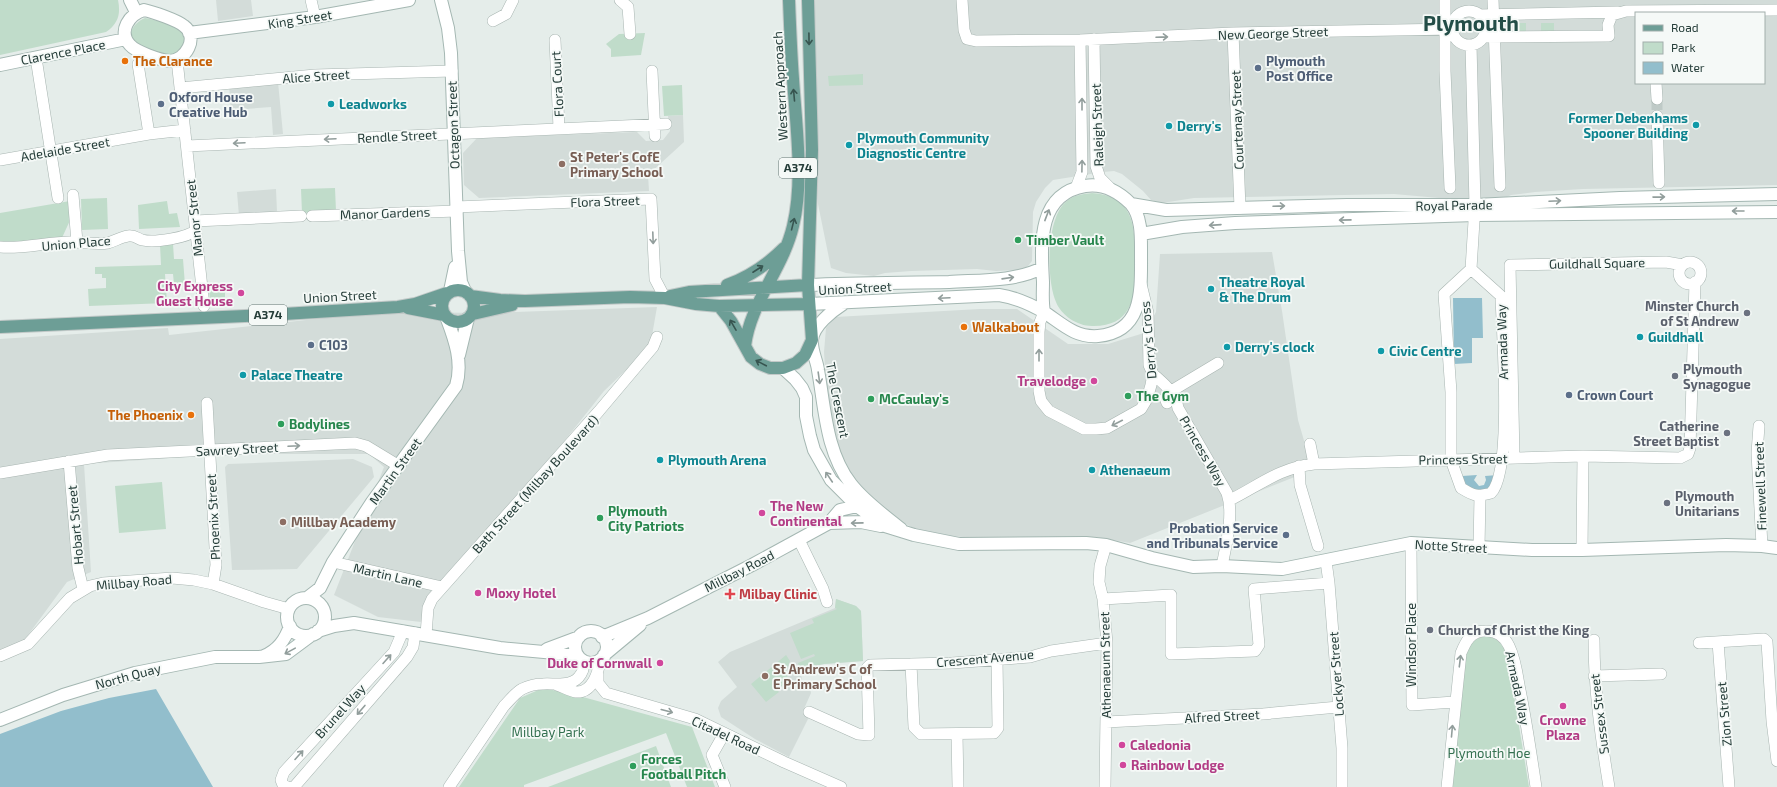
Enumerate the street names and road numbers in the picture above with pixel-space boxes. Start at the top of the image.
street label: King Street [267,6,333,32]
street label: New George Street [1218,23,1328,43]
street label: Western Approach [769,31,791,141]
street label: Clarence Place [19,36,107,68]
street label: Flora Court [547,51,567,117]
street label: Alice Street [282,66,350,86]
street label: Courtenay Street [1227,70,1247,170]
street label: Octagon Street [443,81,463,169]
street label: Raleigh Street [1088,83,1106,167]
street label: Rendle Street [357,126,437,146]
street label: Adelaide Street [19,133,111,165]
road number: A374 [779,158,817,178]
street label: Manor Street [182,179,206,257]
street label: Flora Street [570,192,640,210]
street label: Royal Parade [1415,196,1493,214]
street label: Manor Gardens [340,203,430,223]
street label: Union Place [41,232,111,254]
street label: Guildhall Square [1549,254,1645,272]
street label: Union Street [818,278,892,298]
street label: Union Street [303,286,377,306]
street label: Derry's Cross [1137,300,1159,380]
street label: Armada Way [1493,304,1511,380]
road number: A374 [249,305,287,325]
street label: The Crescent [823,361,853,439]
street label: Bath Street (Milbay Boulevard) [468,411,602,557]
street label: Princess Way [1176,413,1230,489]
street label: Martin Street [365,435,425,507]
street label: Sawrey Street [195,439,279,459]
street label: Finewell Street [1750,441,1770,531]
street label: Princess Street [1418,450,1508,468]
street label: Phoenix Street [203,473,223,560]
street label: Hobart Street [64,485,86,565]
street label: Notte Street [1414,536,1488,556]
street label: Millbay Road [701,547,777,595]
street label: Martin Lane [352,559,424,591]
street label: Millbay Road [95,571,173,593]
street label: Windsor Place [1403,603,1419,687]
street label: Athenaeum Street [1096,611,1114,719]
street label: Lockyer Street [1325,631,1347,717]
street label: Crescent Avenue [936,646,1034,670]
street label: Armada Way [1502,649,1534,727]
street label: North Quay [93,660,163,692]
street label: Sussex Street [1586,673,1612,755]
street label: Brunel Way [311,680,369,741]
street label: Zion Street [1713,681,1735,747]
street label: Alfred Street [1184,706,1260,726]
street label: Citadel Road [689,712,763,758]

